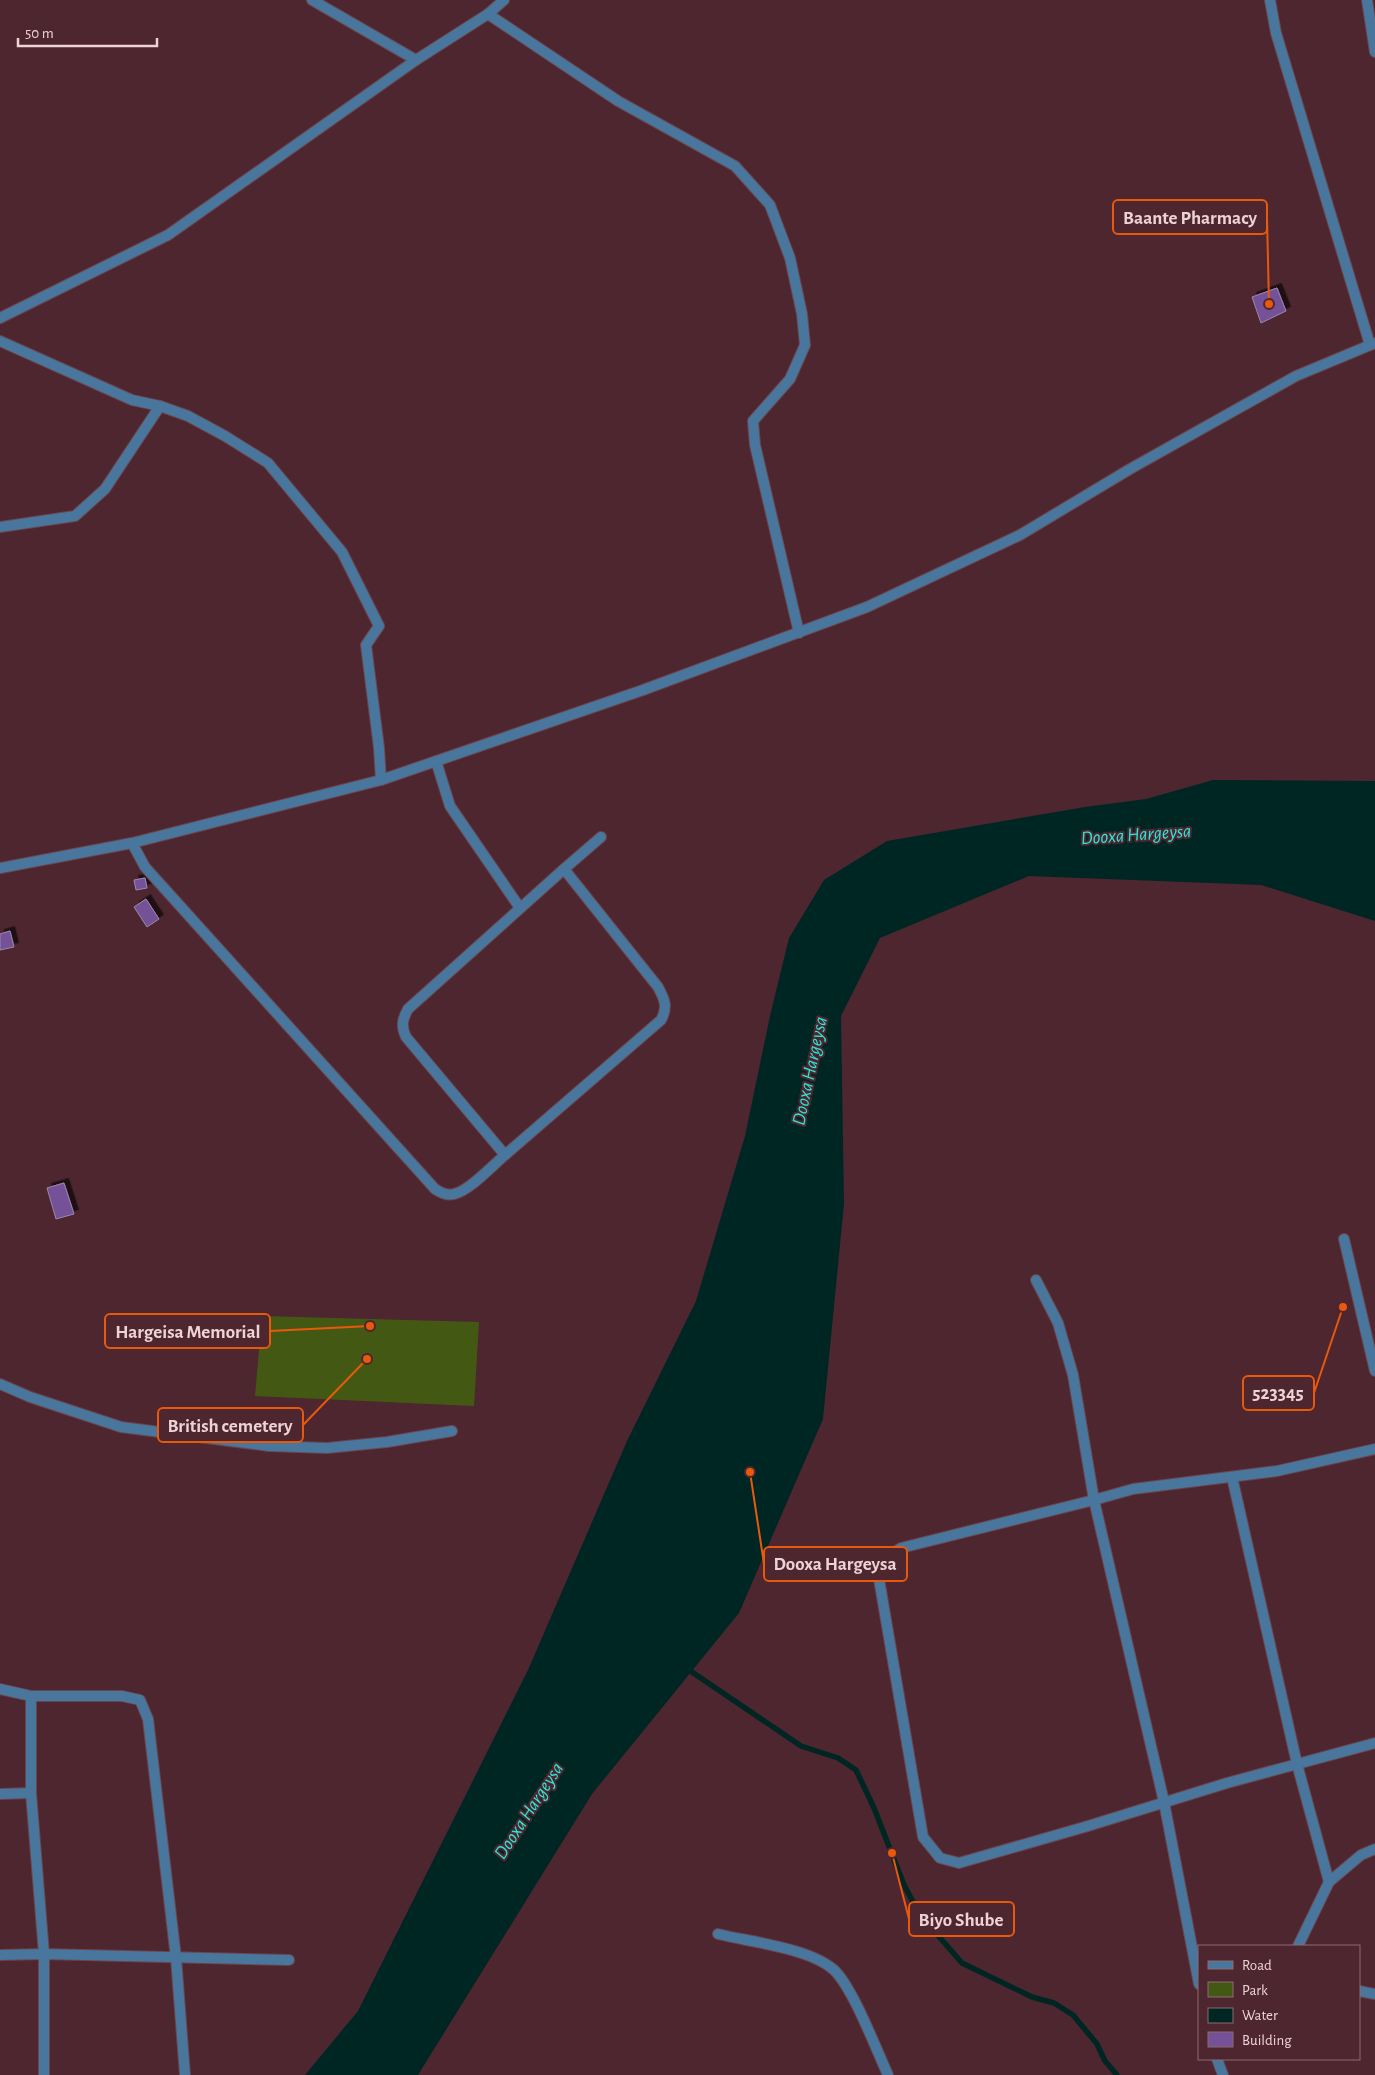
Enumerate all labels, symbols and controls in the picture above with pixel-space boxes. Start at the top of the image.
scale bar [18,15,156,47]
text: 50 m [25,26,54,41]
callout: Baante Pharmacy [1113,200,1267,234]
text: Baante Pharmacy [1123,209,1257,228]
water label: Dooxa Hargeysa [1080,822,1192,848]
water label: Dooxa Hargeysa [789,1015,831,1127]
callout: Hargeisa Memorial [105,1314,270,1348]
text: Hargeisa Memorial [115,1323,261,1342]
callout: 523345 [1243,1376,1314,1410]
text: 523345 [1252,1384,1304,1403]
callout: British cemetery [158,1408,303,1442]
text: British cemetery [167,1417,293,1436]
callout: Dooxa Hargeysa [764,1547,907,1581]
text: Dooxa Hargeysa [773,1555,897,1574]
water label: Dooxa Hargeysa [491,1759,567,1863]
callout: Biyo Shube [909,1902,1014,1936]
text: Biyo Shube [919,1911,1003,1930]
legend [1198,1945,1360,2060]
text: Road [1242,1958,1272,1973]
text: Park [1242,1983,1268,1998]
text: Water [1242,2008,1278,2023]
text: Building [1242,2033,1292,2048]

